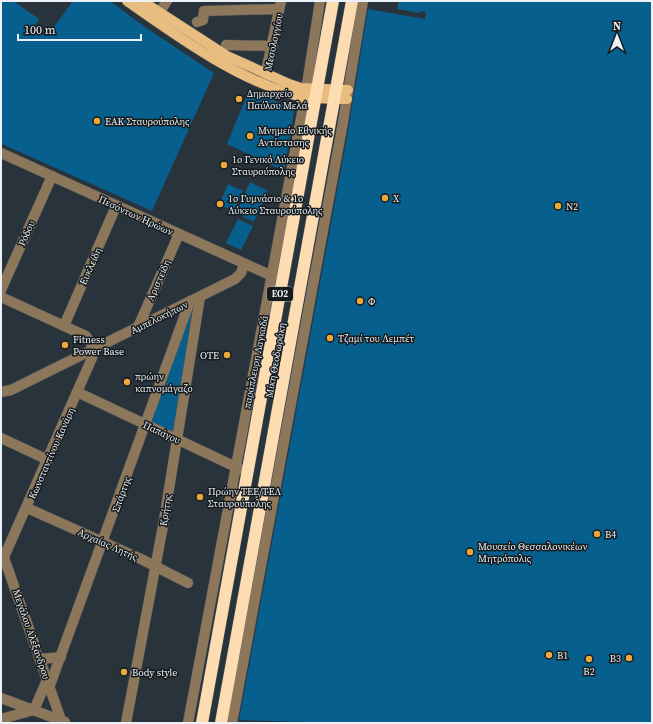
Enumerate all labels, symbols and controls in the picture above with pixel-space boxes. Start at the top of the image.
street label: Μεσολογγίου [261,12,286,72]
scale bar [18,16,141,42]
north arrow [597,16,637,56]
text: N [613,19,621,34]
text: 100 m [24,22,56,38]
place label: Δημαρχείο Παύλου Μελά [247,87,308,112]
marker: Δημαρχείο Παύλου Μελά [234,94,244,104]
place label: EAK Σταυρούπολης [105,115,190,128]
marker: EAK Σταυρούπολης [92,116,102,126]
place label: Μνημείο Εθνικής Αντίστασης [258,124,332,149]
marker: Μνημείο Εθνικής Αντίστασης [245,131,255,141]
place label: 1ο Γενικό Λύκειο Σταυρούπολης [232,153,304,178]
marker: 1ο Γενικό Λύκειο Σταυρούπολης [219,160,229,170]
place label: 1ο Γυμνάσιο & 1ο Λύκειο Σταυρούπολης [228,192,323,217]
place label: Χ [393,192,400,205]
street label: Πεσόντων Ηρώων [97,193,175,238]
marker: Χ [380,193,390,203]
marker: 1ο Γυμνάσιο & 1ο Λύκειο Σταυρούπολης [215,199,225,209]
place label: Ν2 [566,200,578,213]
marker: Ν2 [553,201,563,211]
street label: Ρόδου [15,218,38,248]
street label: Ευκλείδη [76,245,104,287]
street label: Αριστείδη [144,258,173,303]
road number: ΕΟ2 [267,287,293,301]
place label: Φ [368,295,376,308]
marker: Φ [355,296,365,306]
street label: Αμπελοκήπων [128,298,190,337]
street label: παράπλευρη Λαγκαδά [240,314,271,410]
street label: Μίκη Θεοδωράκη [262,321,289,399]
place label: Τζαμί του Λεμπέτ [338,332,414,345]
place label: Fitness Power Base [73,333,124,358]
marker: Τζαμί του Λεμπέτ [325,333,335,343]
marker: Fitness Power Base [60,340,70,350]
place label: ΟΤΕ [200,349,219,362]
marker: ΟΤΕ [222,350,232,360]
place label: πρώην καπνομάγαζο [135,370,193,395]
marker: πρώην καπνομάγαζο [122,377,132,387]
street label: Κωνσταντίνου Κανάρη [25,405,78,501]
street label: Παπάγου [141,418,183,447]
street label: Σπάρτης [109,474,134,514]
place label: Πρώην ΤΕΕ/ΤΕΛ Σταυρούπολης [208,485,281,510]
marker: Πρώην ΤΕΕ/ΤΕΛ Σταυρούπολης [195,492,205,502]
street label: Κρήτης [157,493,175,527]
street label: Αρχαίας Λητής [76,525,140,564]
place label: Β4 [605,528,616,541]
marker: Β4 [592,529,602,539]
place label: Μουσείο Θεσσαλονικέων Μητρόπολις [478,540,587,565]
marker: Μουσείο Θεσσαλονικέων Μητρόπολις [465,547,475,557]
street label: Μεγάλου Αλεξάνδρου [10,587,53,681]
place label: Β1 [557,649,568,662]
marker: Β1 [544,650,554,660]
place label: Β3 [610,652,621,665]
marker: Β3 [624,653,634,663]
marker: Β2 [584,654,594,664]
place label: Β2 [583,665,595,678]
place label: Body style [132,666,177,679]
marker: Body style [119,667,129,677]

